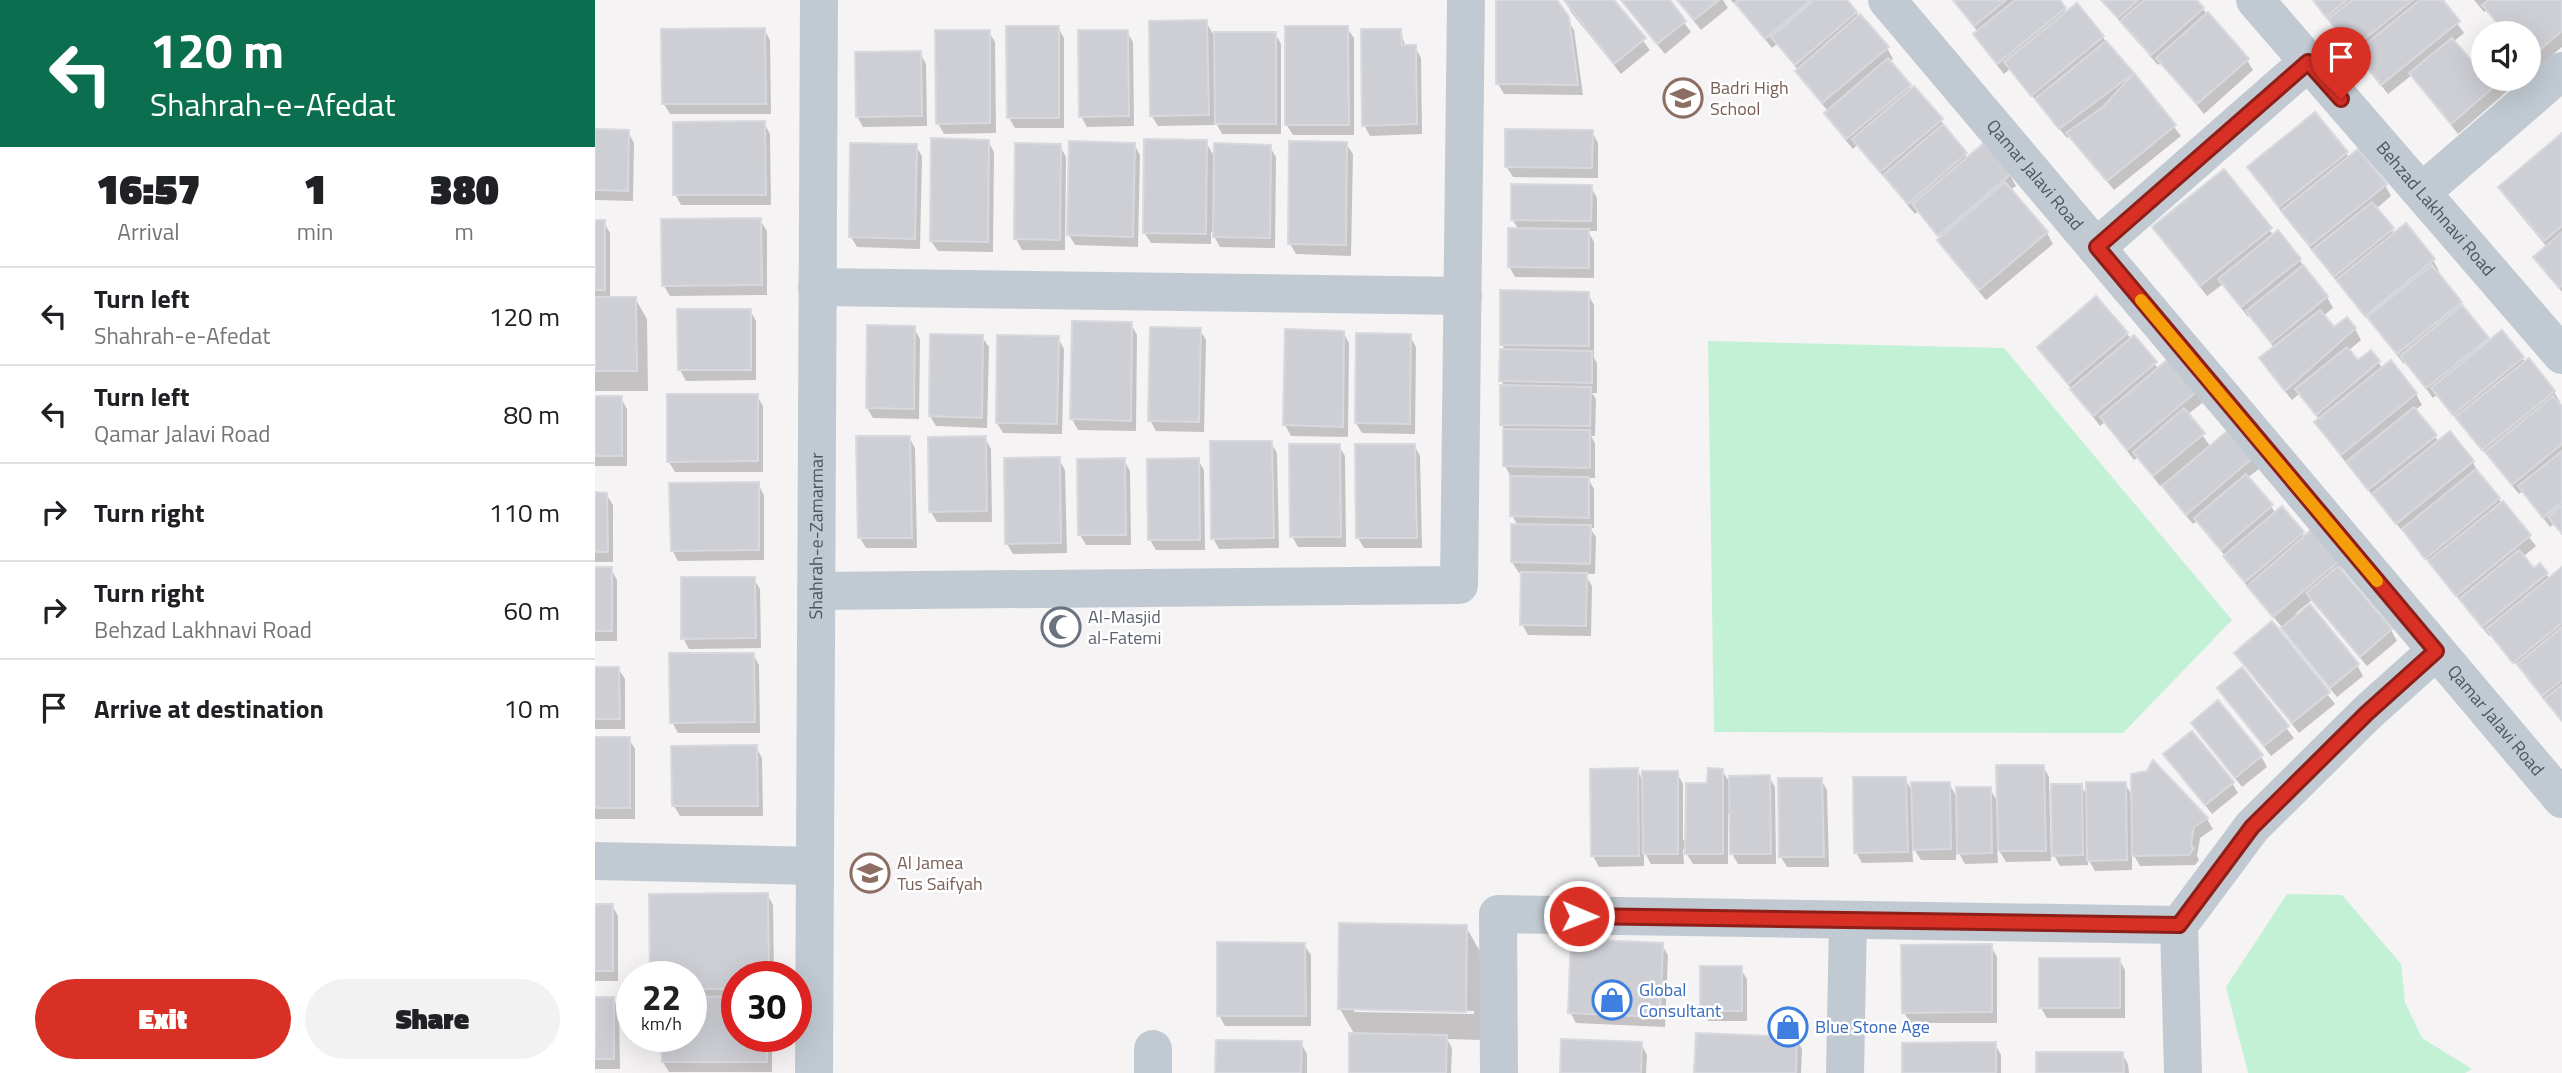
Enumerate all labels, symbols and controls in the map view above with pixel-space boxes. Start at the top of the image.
text: 120 m [150,12,284,87]
map controls [2471,21,2541,91]
button: sound [2471,21,2541,91]
pin [2311,27,2371,99]
icon: left [35,28,126,119]
icon: arrive [2322,38,2360,76]
place label: Badri High School [1710,74,1789,122]
school or university icon: Badri High School [1662,77,1704,119]
text: Shahrah-e-Afedat [150,80,395,128]
street label: Qamar Jalavi Road [1980,113,2090,236]
street label: Behzad Lakhnavi Road [2370,135,2502,282]
text: 16:57 [96,156,201,220]
text: 1 [304,156,327,220]
text: 380 [430,156,499,220]
text: Arrival [117,214,180,249]
text: min [297,214,333,249]
text: m [455,214,474,249]
text: Turn left [94,279,189,318]
icon: left [35,297,73,335]
text: 120 m [489,297,560,336]
text: Shahrah-e-Afedat [94,318,270,353]
text: Turn left [94,377,189,416]
icon: left [35,395,73,433]
text: 80 m [503,395,560,434]
text: Qamar Jalavi Road [94,416,270,451]
street label: Shahrah-e-Zamarmar [802,453,830,619]
icon: right [35,493,73,531]
text: Turn right [94,493,205,532]
text: 110 m [489,493,560,532]
text: Turn right [94,573,205,612]
icon: right [35,591,73,629]
text: 60 m [503,591,560,630]
place label: Al-Masjid al-Fatemi [1088,603,1161,651]
mosque icon: Al-Masjid al-Fatemi [1040,606,1082,648]
text: Behzad Lakhnavi Road [94,612,312,647]
street label: Qamar Jalavi Road [2441,659,2551,782]
icon: arrive [35,689,73,727]
text: Arrive at destination [94,689,324,728]
text: 10 m [503,689,560,728]
place label: Al Jamea Tus Saifyah [897,849,983,897]
school or university icon: Al Jamea Tus Saifyah [849,852,891,894]
position arrow [1542,879,1616,953]
speed limit sign: 30 [721,961,812,1052]
text: 22 [642,970,681,1024]
place label: Global Consultant [1639,976,1722,1024]
button: Exit [35,979,291,1059]
button: Share [305,979,560,1059]
shop icon: Global Consultant [1591,979,1633,1021]
shop icon: Blue Stone Age [1767,1006,1809,1048]
text: km/h [641,1010,682,1037]
place label: Blue Stone Age [1815,1013,1930,1040]

